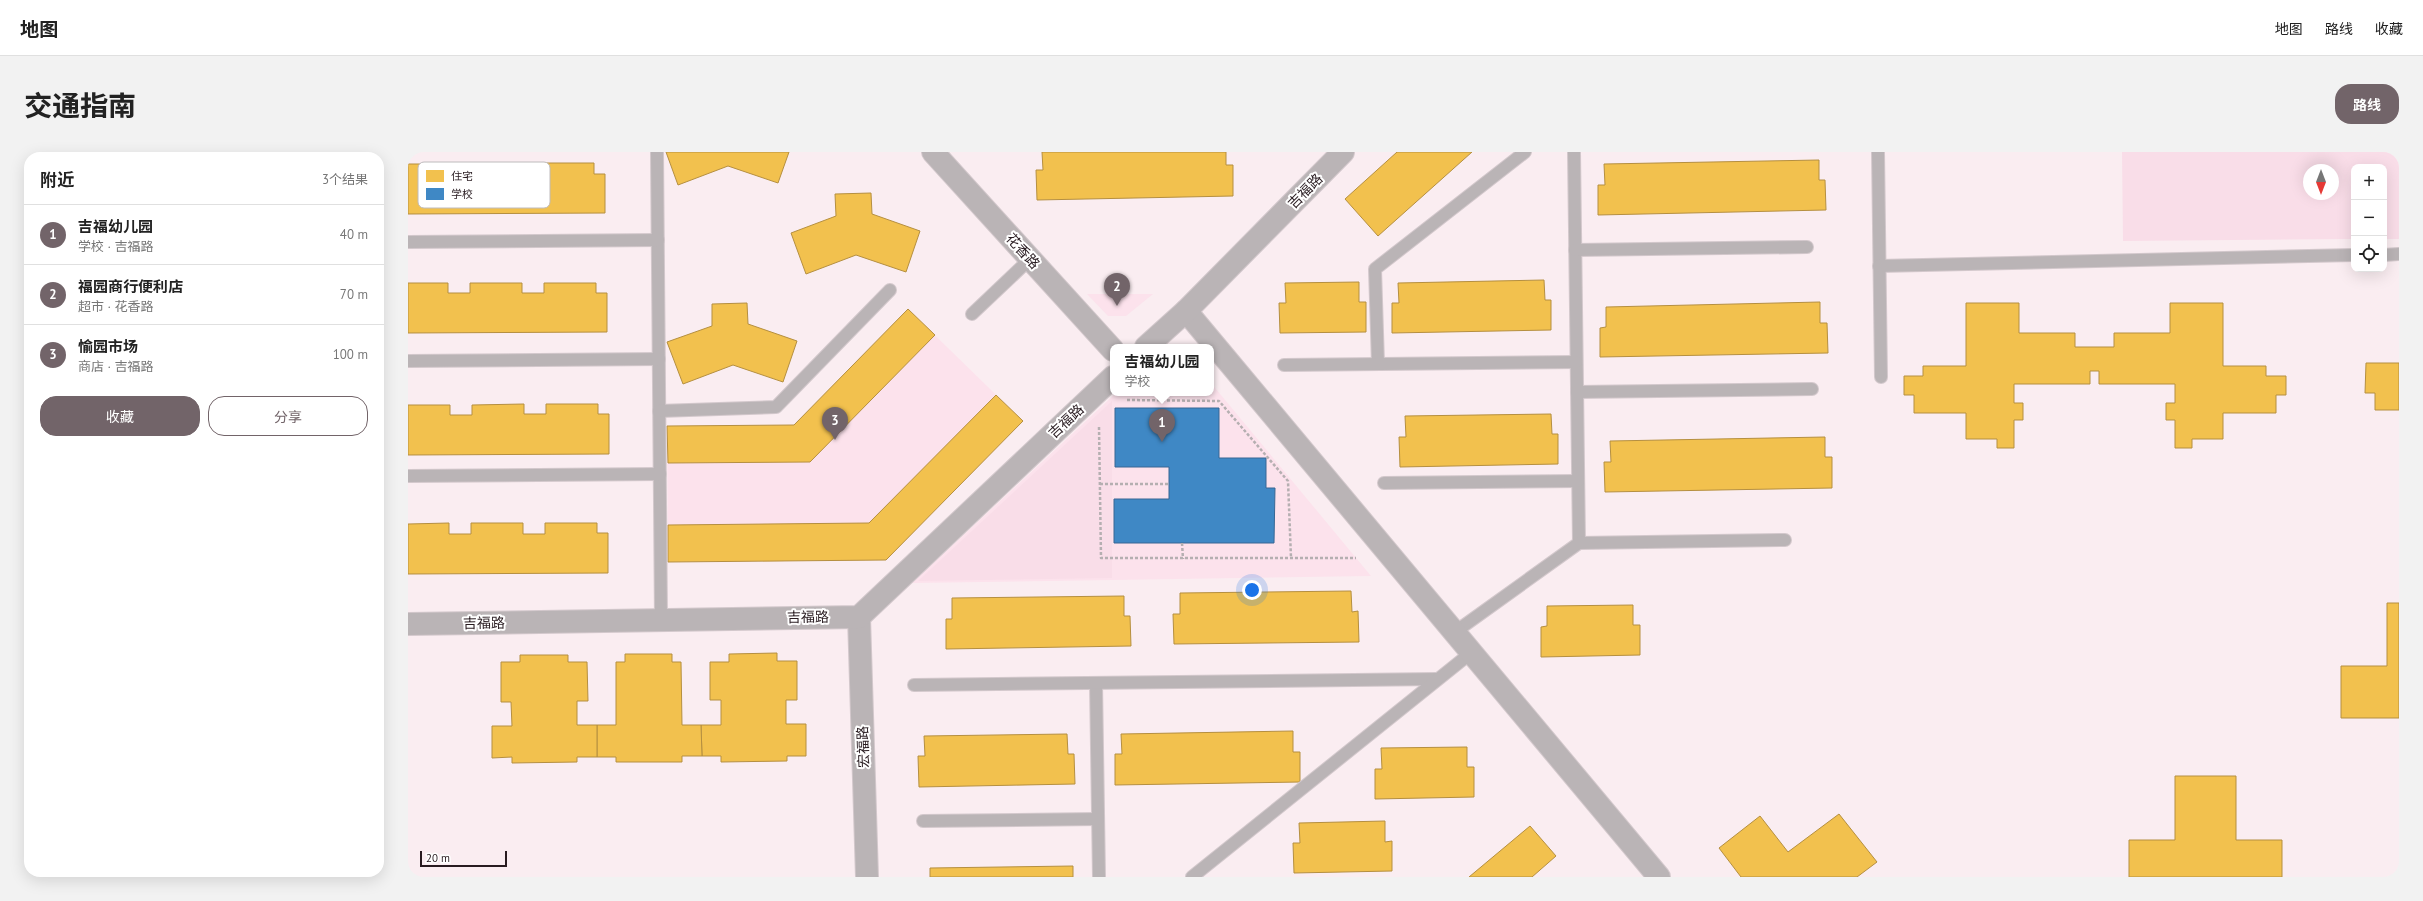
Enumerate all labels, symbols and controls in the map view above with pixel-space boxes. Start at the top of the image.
text: 地图 [20,17,58,41]
text: 地图 [2275,20,2303,38]
text: 路线 [2325,20,2353,38]
text: 收藏 [2375,20,2403,38]
button: 路线 [2335,84,2399,124]
text: 交通指南 [24,87,136,124]
legend [418,162,550,208]
north arrow [2303,164,2339,200]
map controls [2351,164,2387,272]
button: + [2351,164,2387,200]
text: 附近 [40,169,74,191]
text: 住宅 [451,169,473,183]
street label: 吉福路 [1284,170,1326,212]
text: 3个结果 [322,171,368,188]
text: 学校 [451,187,473,201]
button: − [2351,200,2387,236]
text: 吉福幼儿园 [78,217,153,236]
text: 1 [49,226,57,243]
text: 40 m [340,226,368,243]
street label: 花香路 [1002,229,1044,273]
button: locate [2351,236,2387,272]
text: 学校 · 吉福路 [78,238,153,255]
pin: 2 [1104,273,1130,306]
text: 福园商行便利店 [78,277,183,296]
text: 2 [49,286,57,303]
text: 70 m [340,286,368,303]
text: 超市 · 花香路 [78,298,153,315]
text: 愉园市场 [78,337,138,356]
popup [1110,344,1214,396]
text: 3 [49,346,57,363]
text: 100 m [333,346,368,363]
text: 吉福幼儿园 [1124,352,1200,371]
text: 商店 · 吉福路 [78,358,153,375]
text: 学校 [1124,373,1151,390]
button: 收藏 [40,396,200,436]
button: 分享 [208,396,368,436]
street label: 吉福路 [1045,400,1087,442]
pin: 3 [822,407,848,440]
pin: 1 [1149,409,1175,442]
your location [1242,580,1262,600]
street label: 吉福路 [787,608,829,626]
street label: 吉福路 [463,614,505,632]
street label: 宏福路 [853,726,873,768]
scale bar [420,849,507,868]
text: 20 m [426,851,450,865]

